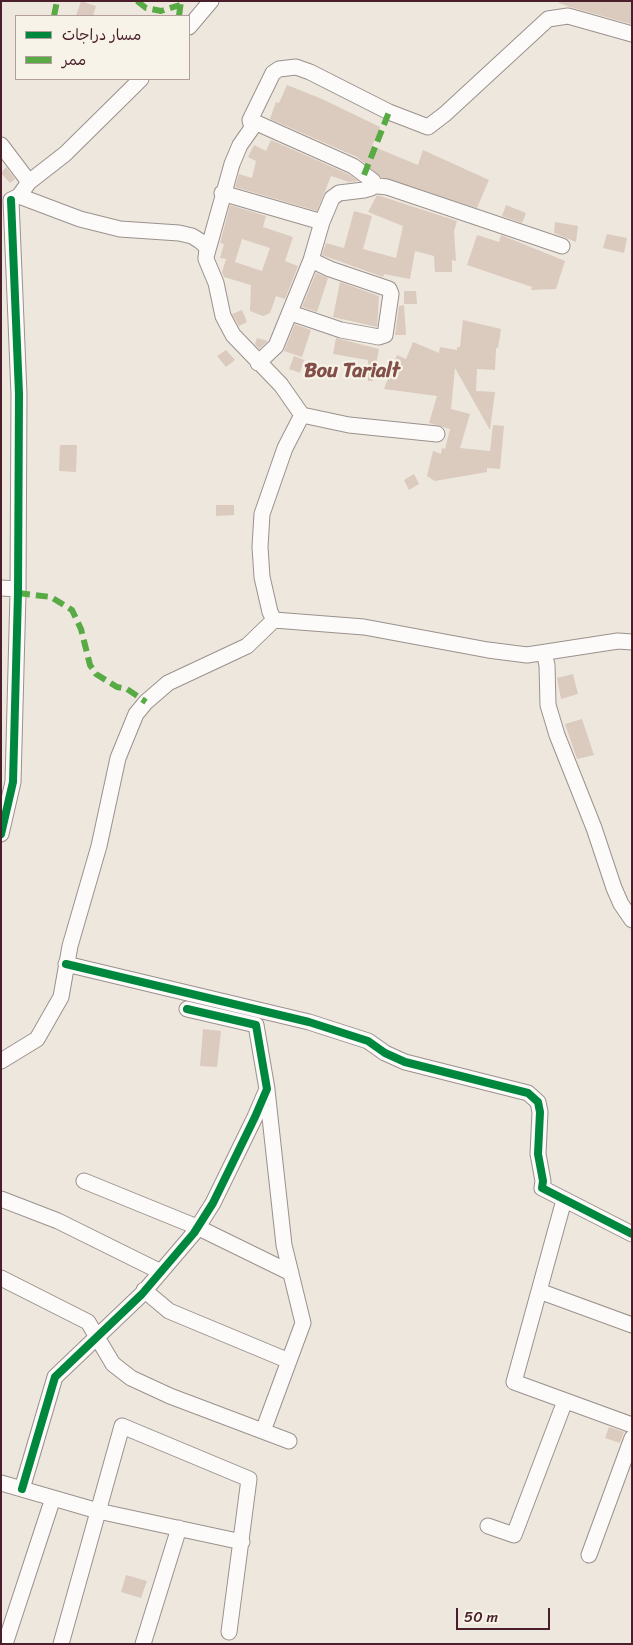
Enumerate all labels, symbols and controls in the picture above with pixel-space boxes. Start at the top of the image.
legend [15,15,190,80]
text: مسار دراجات [62,22,141,48]
text: ممر [62,47,86,73]
district label: Bou Tarialt [304,360,400,384]
scale bar [458,1598,552,1630]
text: 50 m [464,1604,498,1630]

